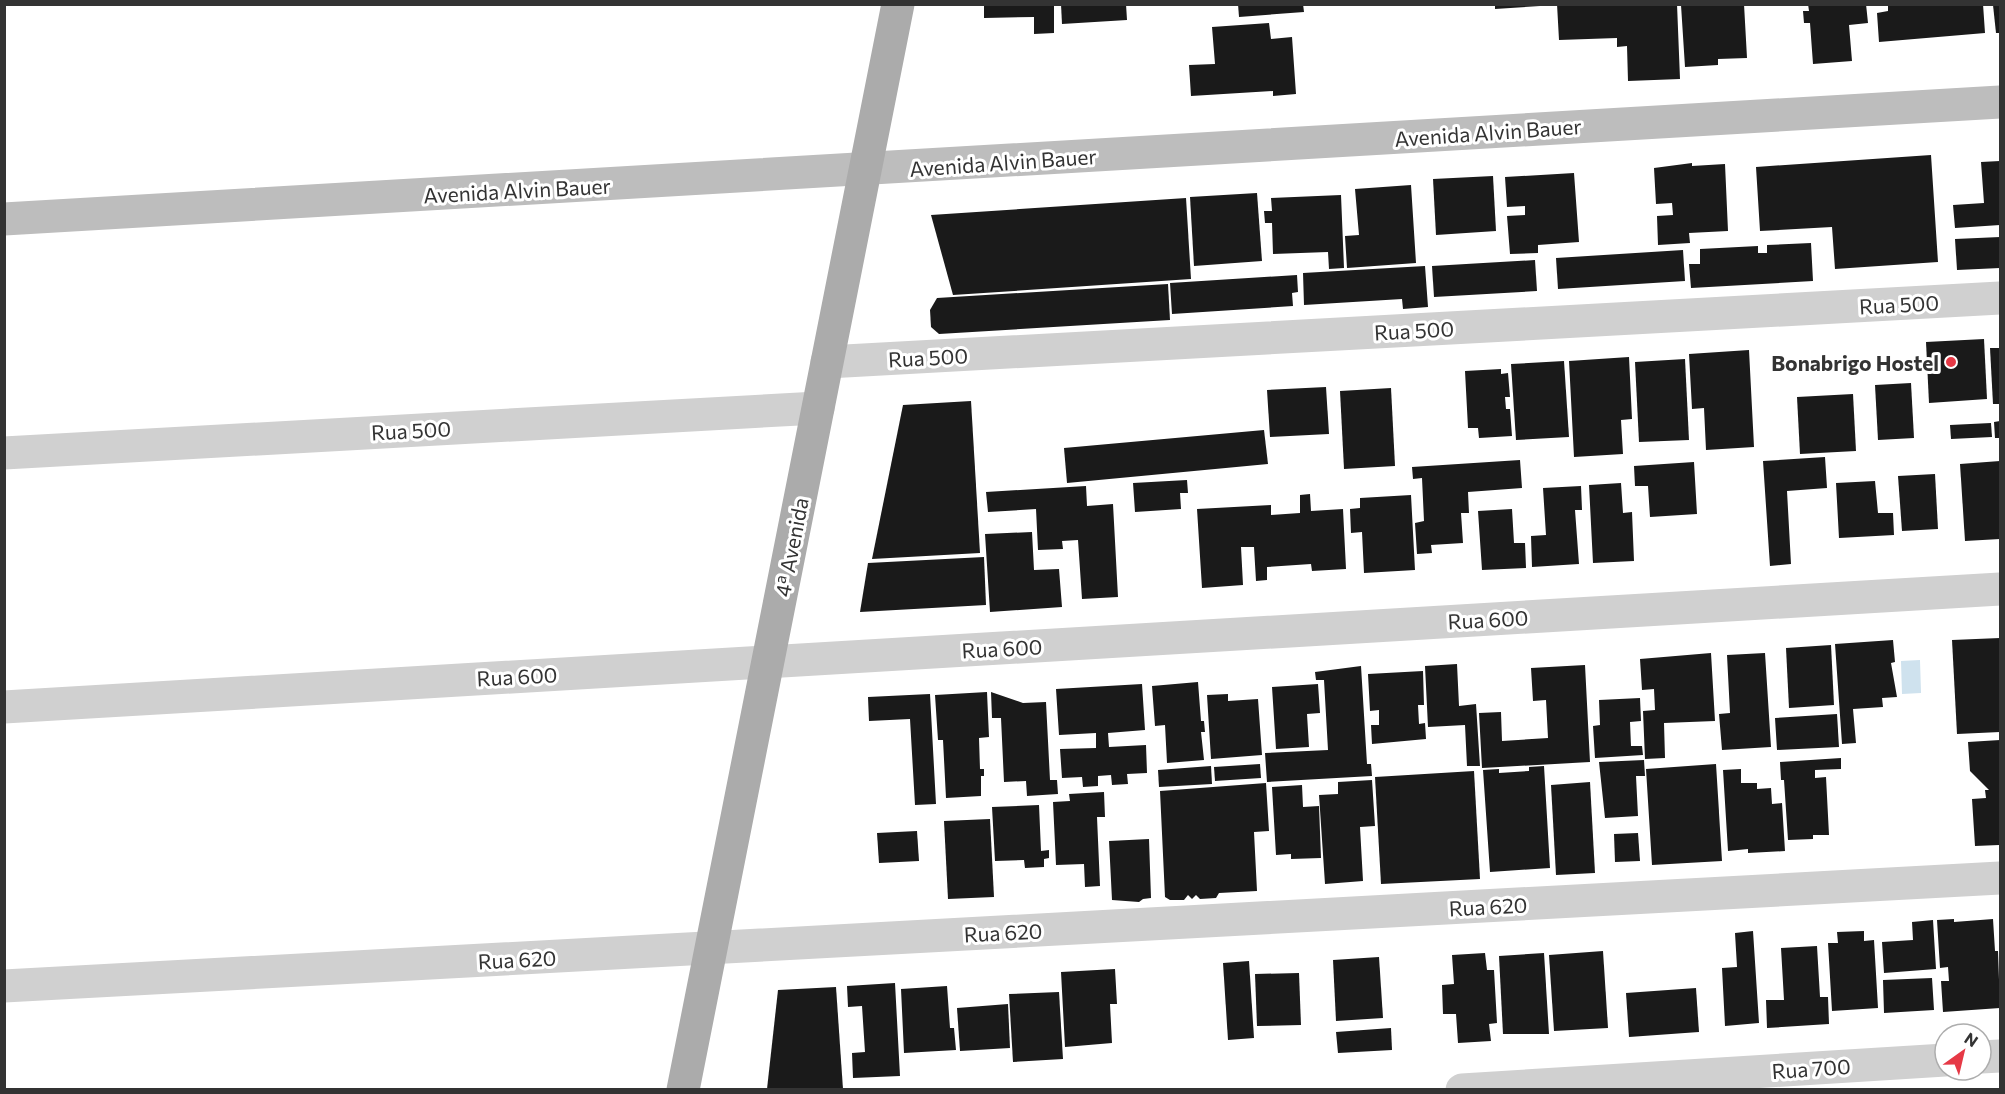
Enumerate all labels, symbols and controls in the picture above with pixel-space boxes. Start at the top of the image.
street label: Avenida Alvin Bauer [1394,113,1582,151]
street label: Avenida Alvin Bauer [909,143,1097,181]
street label: Avenida Alvin Bauer [423,173,611,207]
street label: Rua 500 [1858,289,1940,319]
street label: Rua 500 [1373,315,1455,345]
street label: Rua 500 [887,342,969,372]
place label: Bonabrigo Hostel [1771,350,1939,375]
marker: Bonabrigo Hostel [1944,355,1958,369]
street label: Rua 500 [370,415,452,445]
street label: 4ª Avenida [769,495,813,599]
street label: Rua 600 [1447,604,1529,634]
street label: Rua 600 [961,633,1043,663]
street label: Rua 600 [476,661,558,691]
street label: Rua 620 [1448,891,1528,921]
street label: Rua 620 [963,917,1043,947]
street label: Rua 620 [477,944,557,974]
north arrow [1933,1022,1993,1082]
text: N [1961,1028,1982,1050]
street label: Rua 700 [1771,1053,1851,1083]

